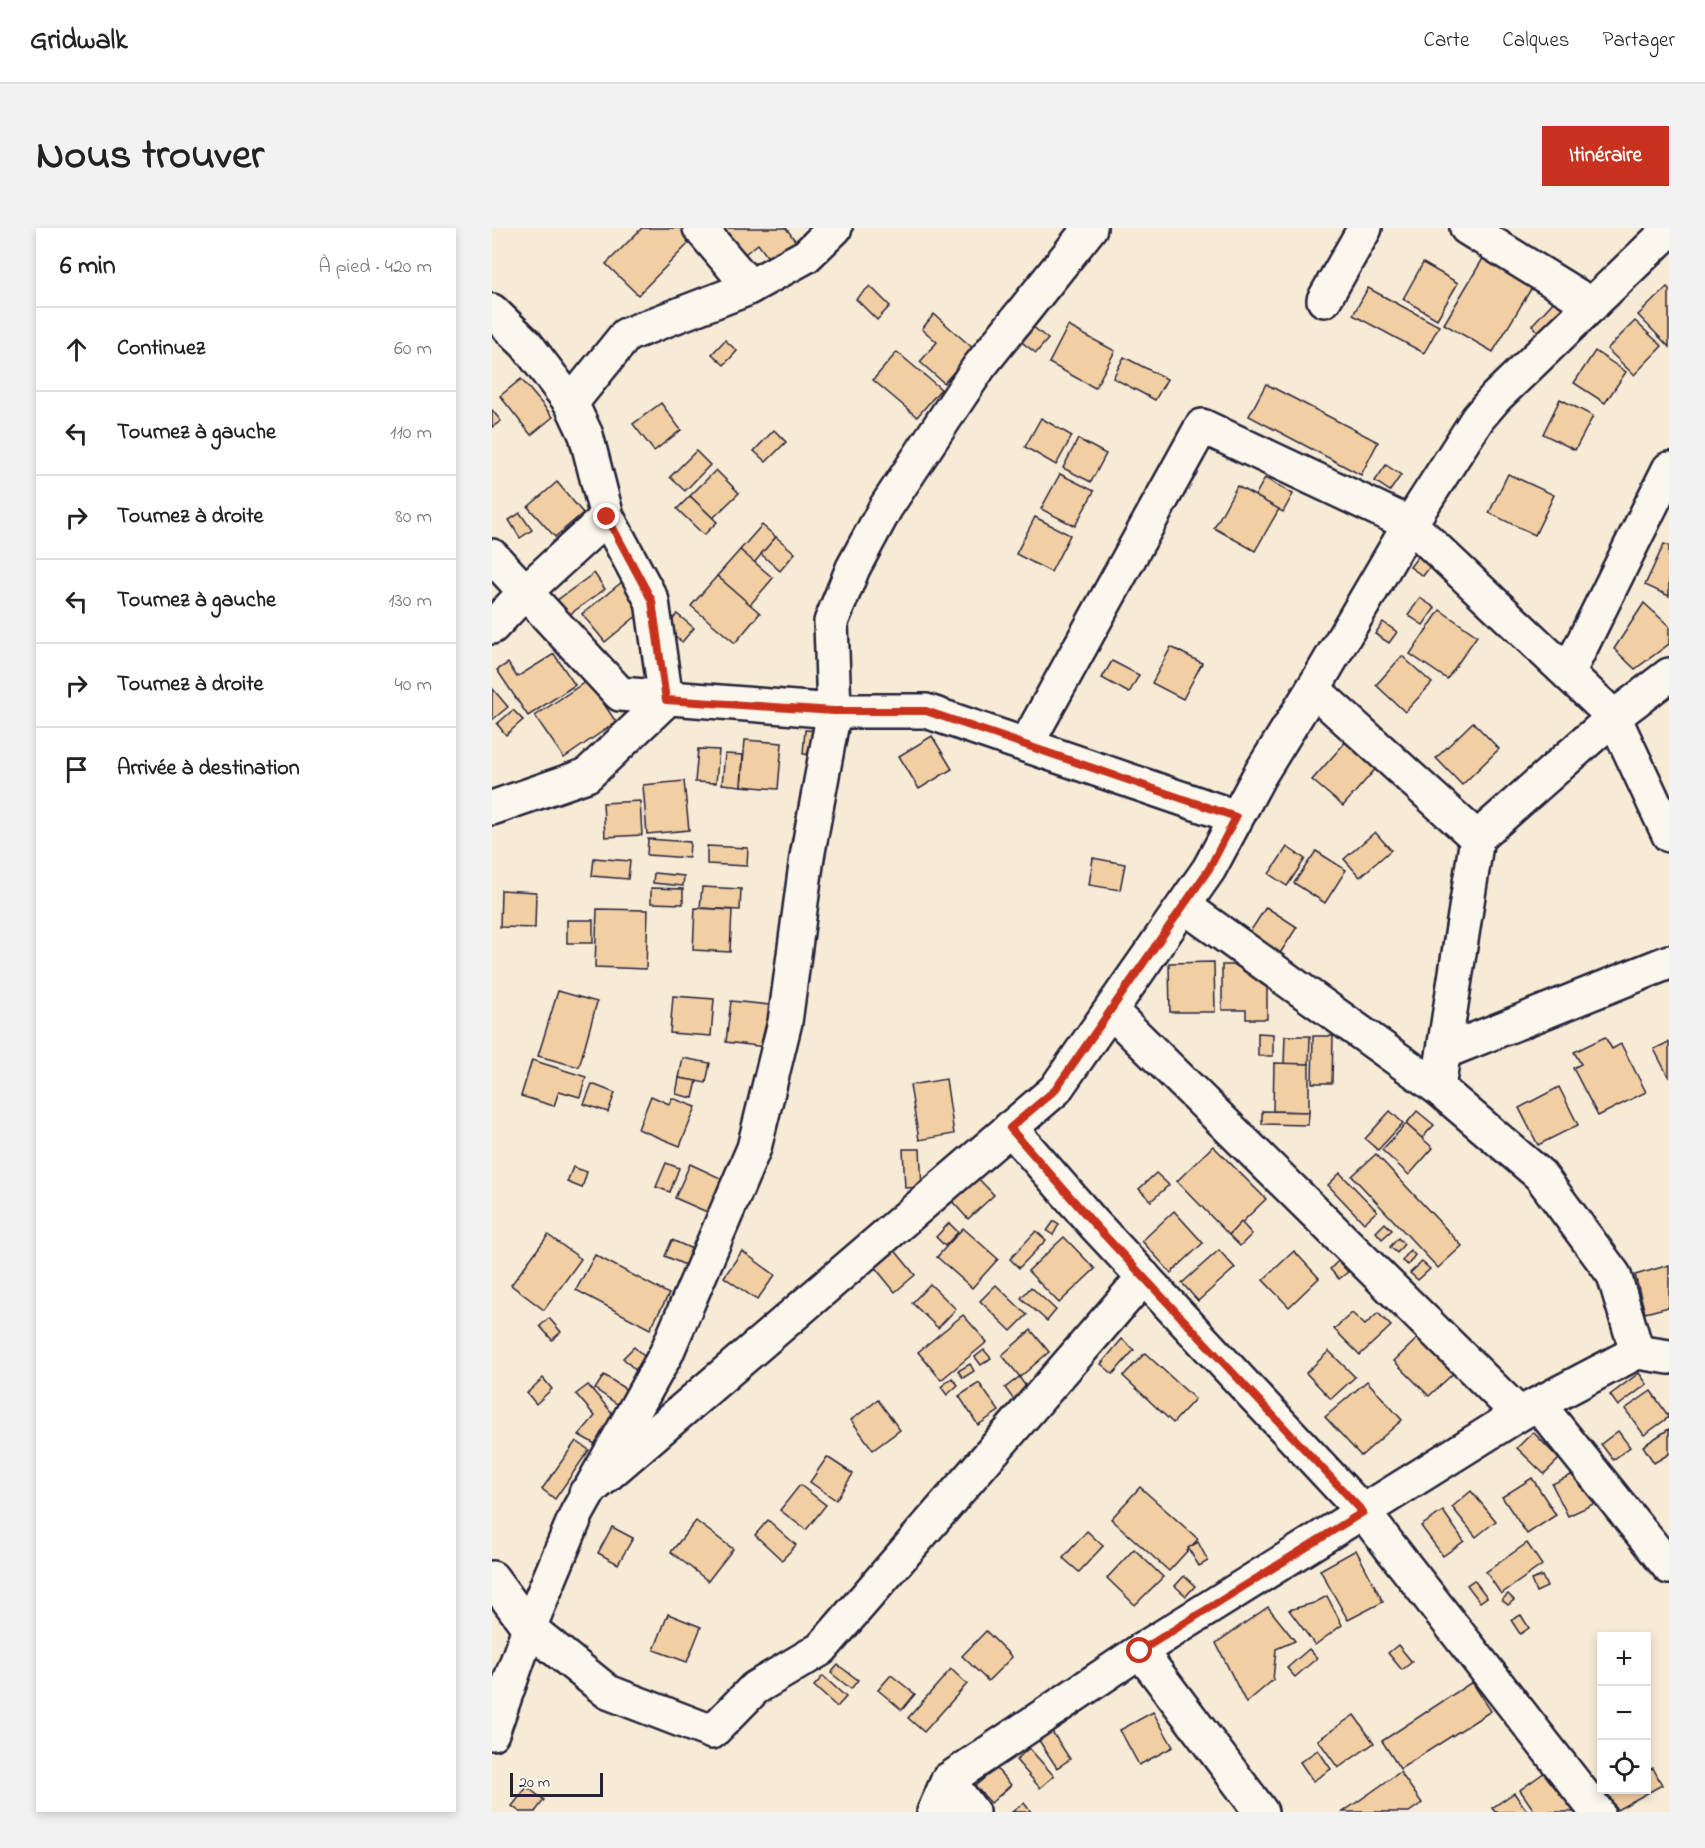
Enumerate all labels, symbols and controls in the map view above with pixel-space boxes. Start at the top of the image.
text: Gridwalk [30,21,127,62]
text: Carte [1423,26,1469,56]
text: Calques [1502,26,1569,56]
text: Partager [1602,26,1675,56]
text: Nous trouver [36,126,264,187]
button: Itinéraire [1542,126,1669,186]
text: 6 min [60,248,116,286]
text: À pied · 420 m [318,253,432,282]
icon: ahead [60,333,93,366]
text: Continuez [117,333,205,365]
text: 60 m [394,335,432,364]
icon: left [60,417,93,450]
text: Tournez à gauche [117,417,276,449]
text: 110 m [390,419,432,448]
icon: right [60,501,93,534]
text: Tournez à droite [117,501,263,533]
text: 80 m [395,503,432,532]
route end [593,503,619,529]
icon: left [60,585,93,618]
text: Tournez à gauche [117,585,276,617]
text: 130 m [388,587,432,616]
icon: right [60,669,93,702]
text: Tournez à droite [117,669,263,701]
text: 40 m [395,671,432,700]
icon: arrive [60,753,93,786]
text: Arrivée à destination [117,753,300,785]
map controls [1597,1632,1651,1794]
button: + [1597,1632,1651,1686]
route start [1126,1637,1152,1663]
button: − [1597,1686,1651,1740]
button: locate [1597,1740,1651,1794]
scale bar [510,1770,603,1798]
text: 20 m [519,1771,550,1795]

